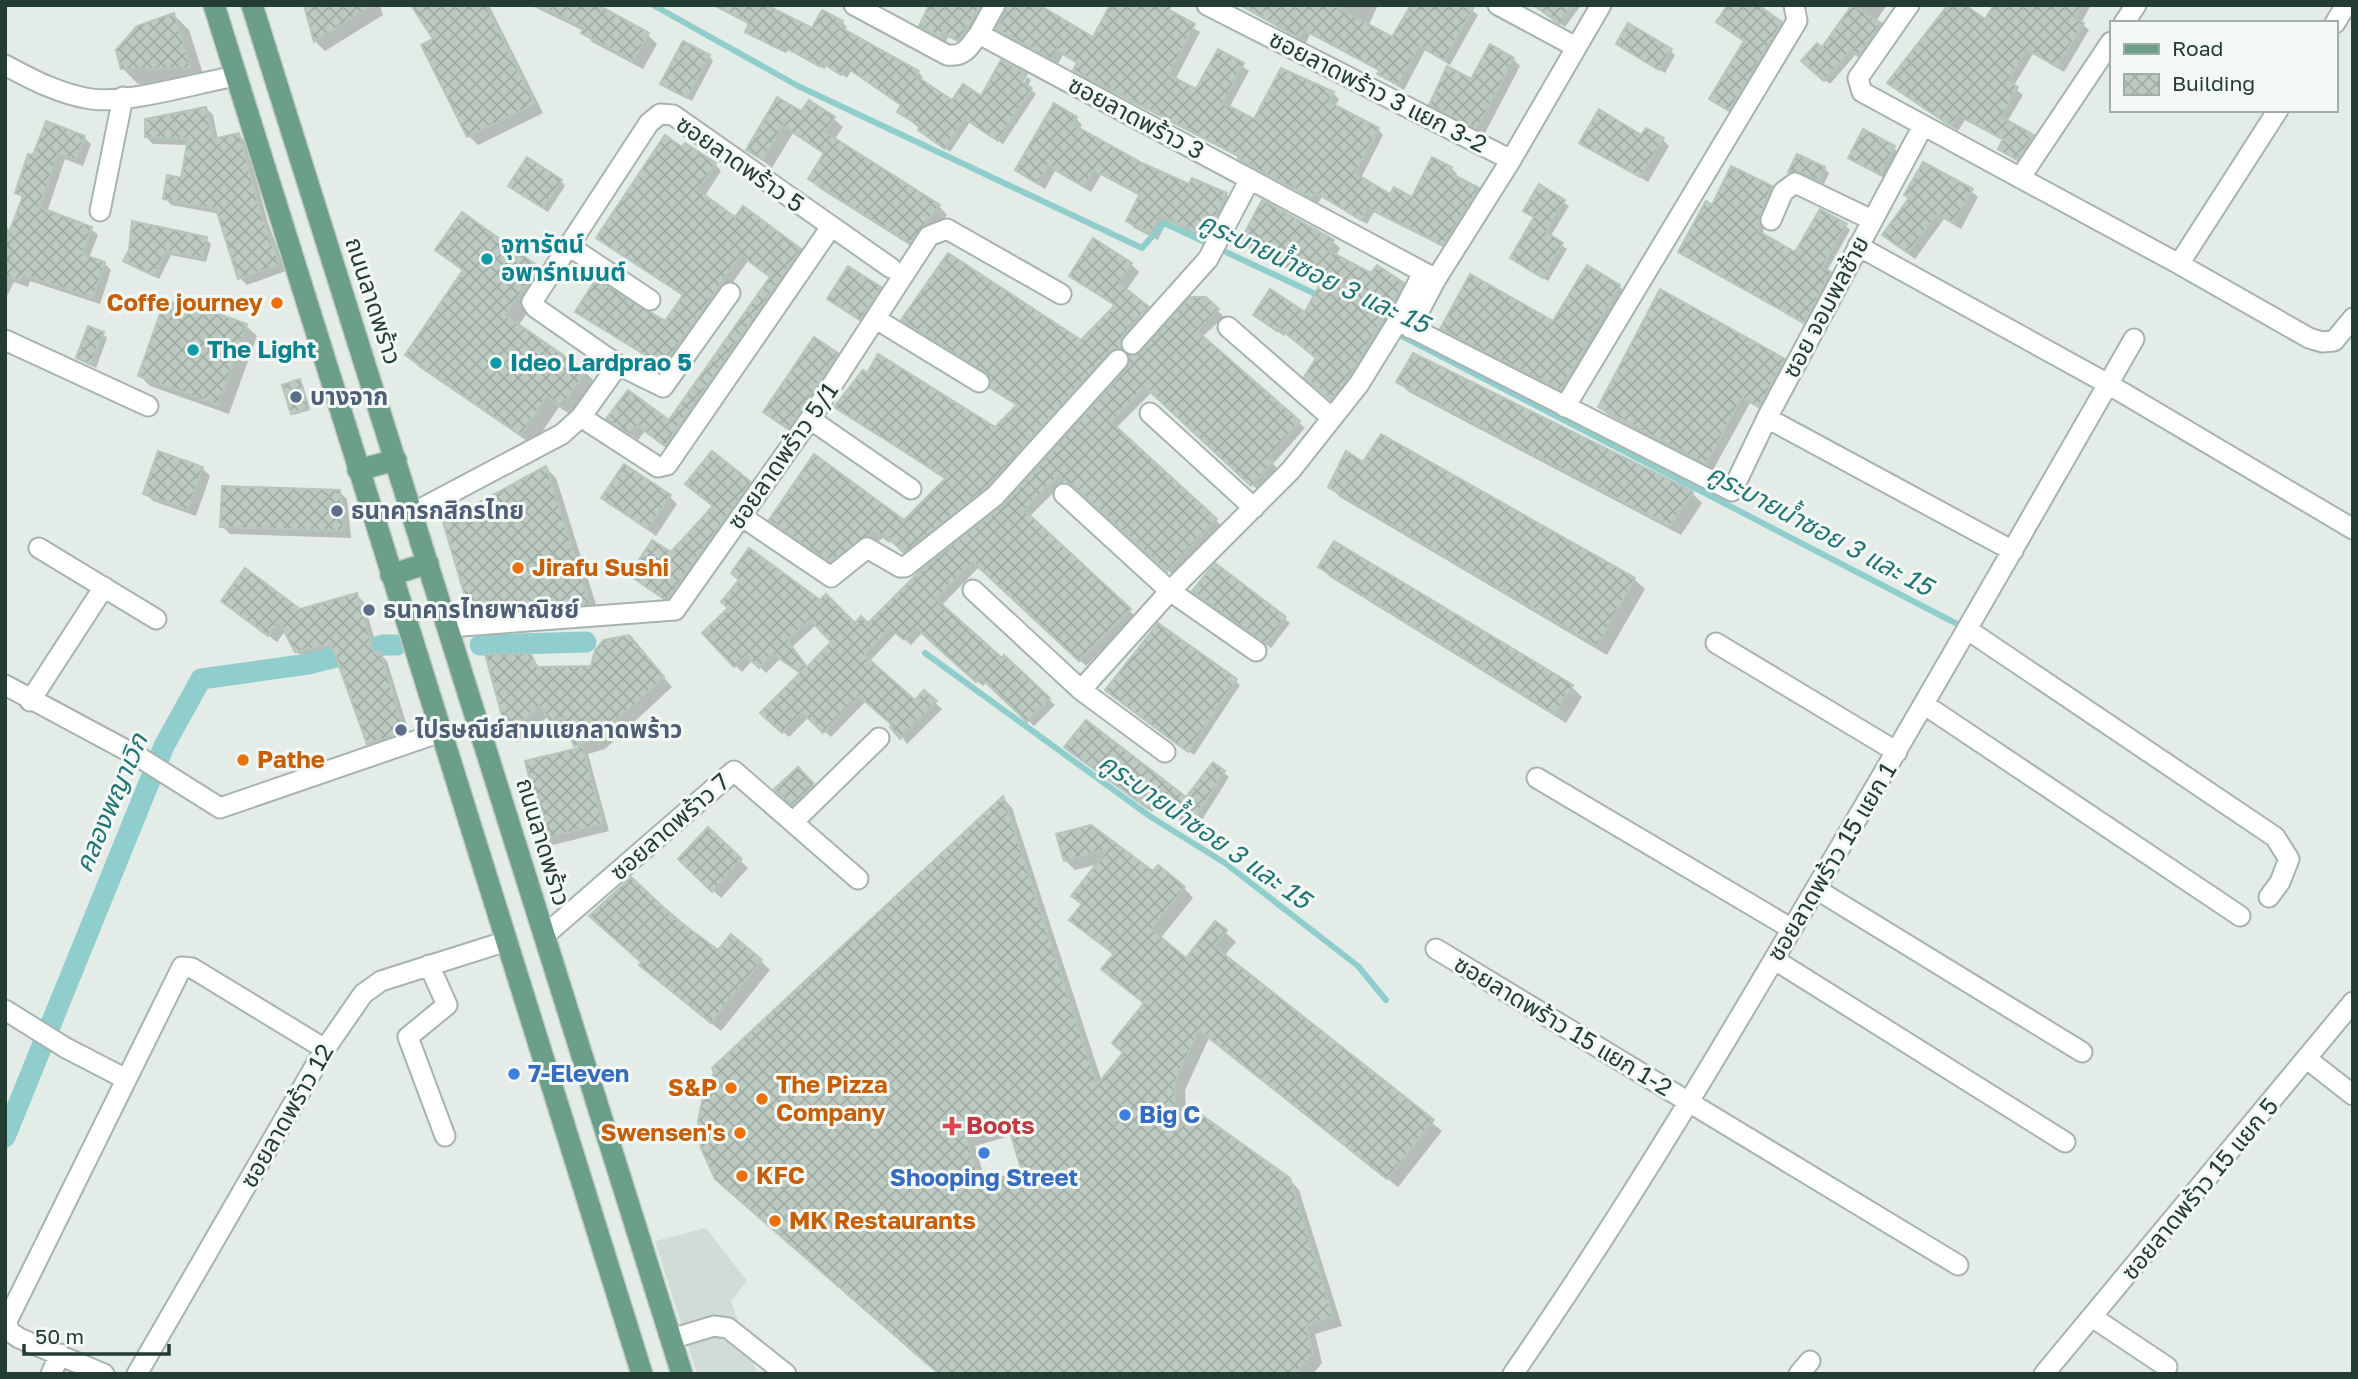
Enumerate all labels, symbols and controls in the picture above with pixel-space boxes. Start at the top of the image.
legend [2110,21,2337,112]
street label: ซอยลาดพร้าว 3 แยก 3-2 [1265,23,1492,158]
text: Road [2172,35,2223,61]
street label: ซอยลาดพร้าว 3 [1064,69,1210,165]
text: Building [2172,70,2255,96]
street label: ซอยลาดพร้าว 5 [671,108,810,218]
water label: คูระบายน้ำซอย 3 และ 15 [1193,204,1438,342]
place label: จุฑารัตน์ อพาร์ทเมนต์ [501,229,626,286]
street label: ซอย จอมพลซ้าย [1775,230,1874,382]
street label: ถนนลาดพร้าว [340,233,409,368]
marker: จุฑารัตน์ อพาร์ทเมนต์ [479,251,495,267]
place label: Coffe journey [106,287,264,316]
marker: Coffe journey [269,295,285,311]
place label: The Light [207,334,316,363]
marker: The Light [185,342,201,358]
place label: Ideo Lardprao 5 [510,347,692,376]
marker: Ideo Lardprao 5 [488,355,504,371]
street label: ซอยลาดพร้าว 5/1 [720,376,843,534]
place label: บางจาก [310,381,388,410]
marker: บางจาก [288,389,304,405]
water label: คูระบายน้ำซอย 3 และ 15 [1702,455,1942,604]
place label: ธนาคารกสิกรไทย [351,495,524,524]
marker: ธนาคารกสิกรไทย [329,503,345,519]
place label: Jirafu Sushi [532,552,669,581]
marker: Jirafu Sushi [510,560,526,576]
place label: ธนาคารไทยพาณิชย์ [383,594,579,623]
marker: ธนาคารไทยพาณิชย์ [361,602,377,618]
place label: ไปรษณีย์สามแยกลาดพร้าว [415,714,682,743]
marker: ไปรษณีย์สามแยกลาดพร้าว [393,722,409,738]
water label: คลองพญาเวิก [67,727,154,877]
place label: Pathe [257,744,325,773]
water label: คูระบายน้ำซอย 3 และ 15 [1093,744,1321,918]
marker: Pathe [235,752,251,768]
street label: ซอยลาดพร้าว 15 แยก 1 [1760,757,1901,966]
street label: ซอยลาดพร้าว 7 [604,766,734,885]
street label: ถนนลาดพร้าว [511,774,578,909]
street label: ซอยลาดพร้าว 15 แยก 1-2 [1449,948,1678,1101]
street label: ซอยลาดพร้าว 12 [233,1038,339,1192]
place label: 7-Eleven [528,1058,629,1087]
marker: 7-Eleven [506,1066,522,1082]
place label: The Pizza Company [776,1069,888,1126]
place label: S&P [668,1072,717,1101]
marker: S&P [723,1080,739,1096]
marker: The Pizza Company [754,1091,770,1107]
street label: ซอยลาดพร้าว 15 แยก 5 [2114,1091,2283,1285]
place label: Big C [1139,1099,1200,1128]
marker: Big C [1117,1107,1133,1123]
place label: Boots [966,1110,1035,1139]
place label: Swensen's [601,1117,726,1146]
marker: Boots [944,1118,960,1134]
marker: Swensen's [732,1125,748,1141]
marker: Shooping Street [976,1145,992,1161]
place label: KFC [756,1160,805,1189]
place label: Shooping Street [890,1162,1078,1191]
marker: KFC [734,1168,750,1184]
place label: MK Restaurants [789,1205,976,1234]
marker: MK Restaurants [767,1213,783,1229]
scale bar [24,1312,170,1356]
text: 50 m [35,1323,84,1349]

